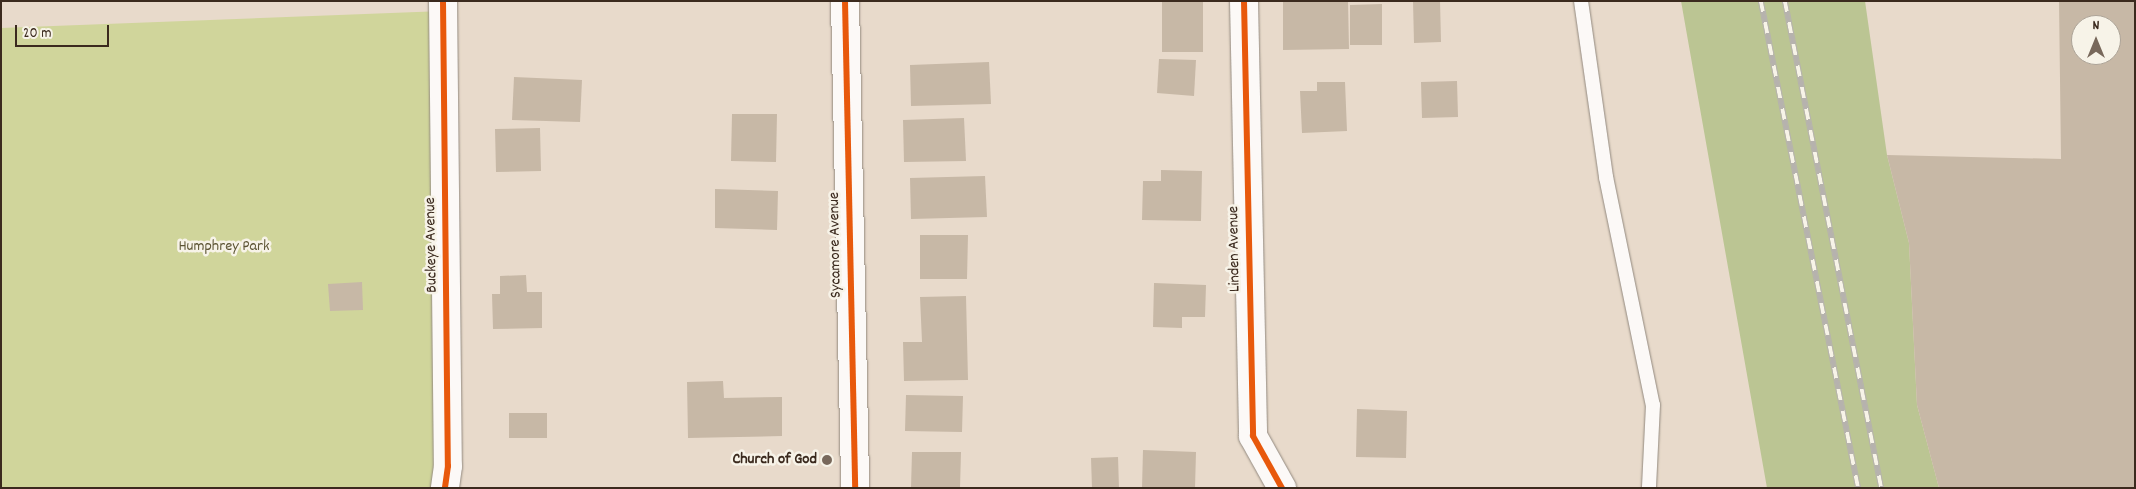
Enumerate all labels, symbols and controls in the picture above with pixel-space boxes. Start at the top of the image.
scale bar [18,15,111,47]
north arrow [2071,15,2121,65]
text: N [2093,16,2099,36]
text: 20 m [23,23,51,45]
street label: Sycamore Avenue [825,192,847,298]
street label: Buckeye Avenue [422,197,442,293]
street label: Linden Avenue [1225,206,1245,292]
park label: Humphrey Park [178,237,270,257]
place label: Church of God [732,450,817,470]
marker: Church of God [821,454,833,466]

